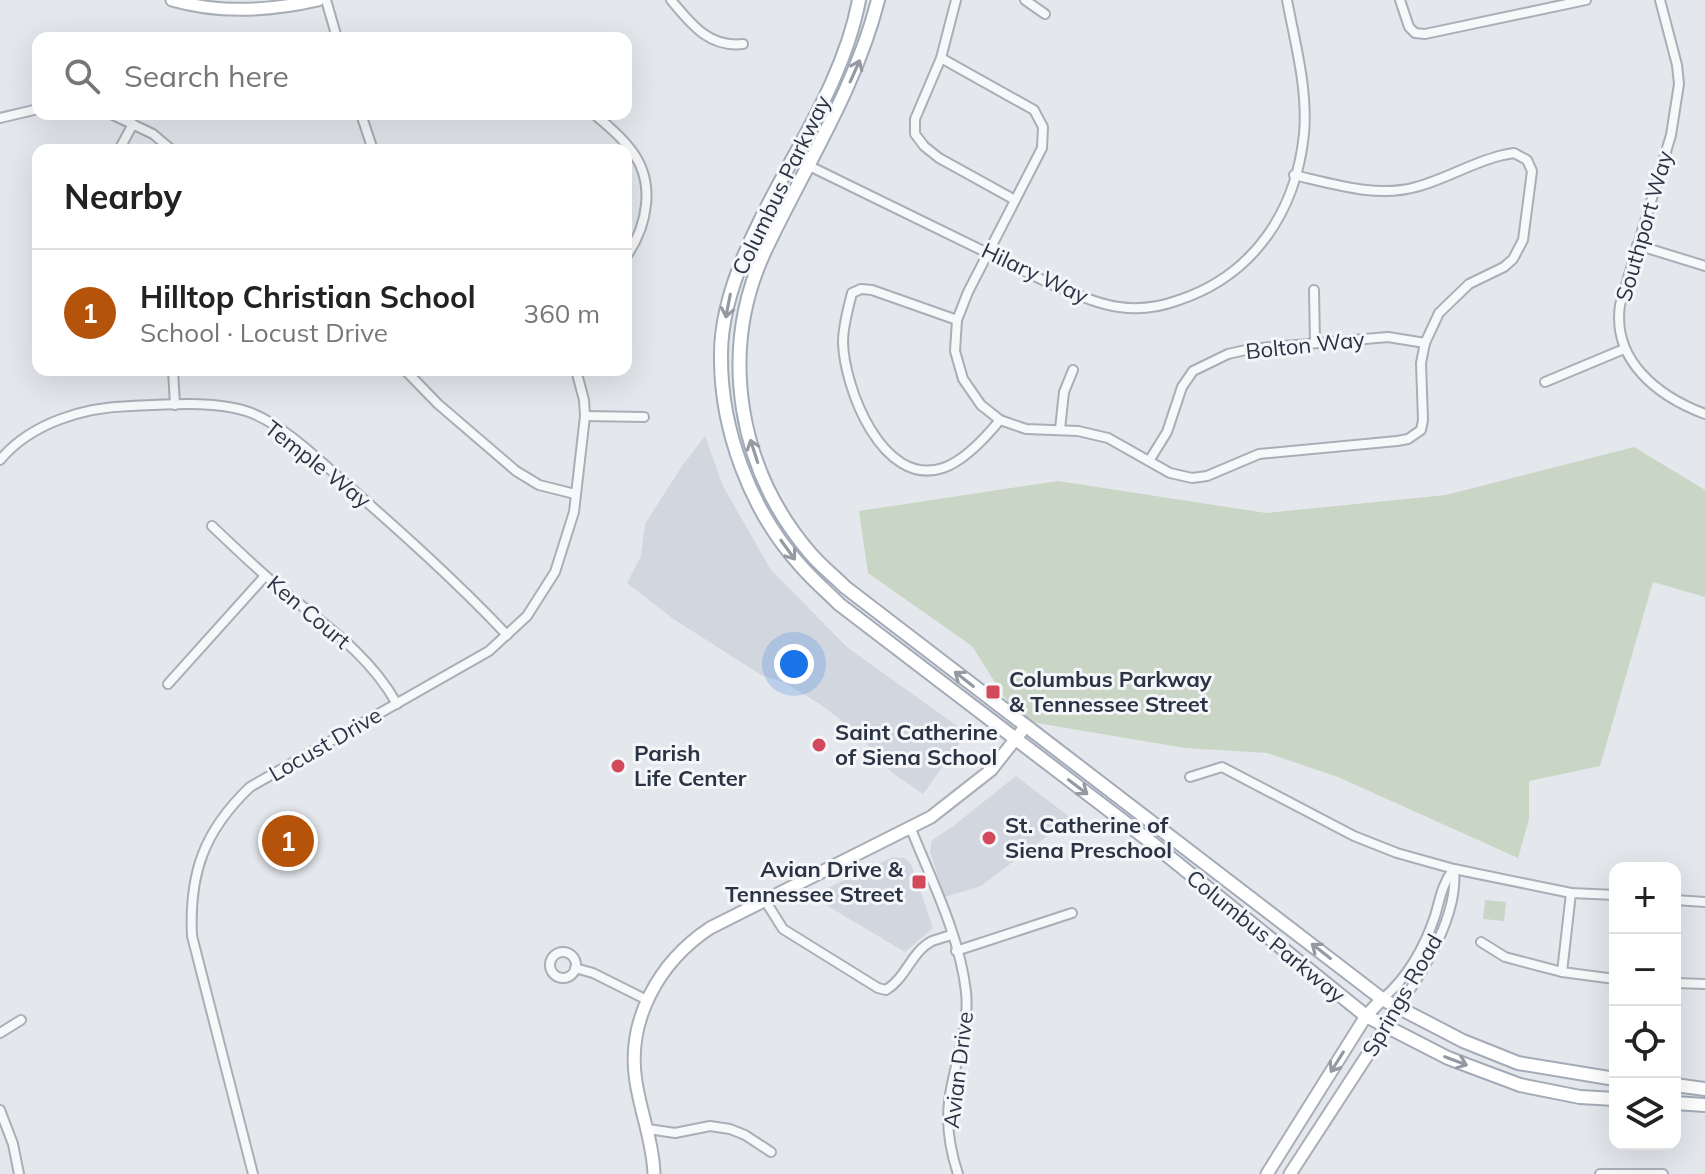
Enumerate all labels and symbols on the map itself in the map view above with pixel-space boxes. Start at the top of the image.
one-way arrow [849,59,864,84]
street label: Columbus Parkway [725,90,837,279]
street label: Southport Way [1609,147,1679,305]
street label: Hilary Way [977,236,1093,310]
one-way arrow [719,292,734,318]
street label: Bolton Way [1244,325,1366,365]
street label: Temple Way [259,414,377,514]
one-way arrow [745,439,760,464]
one-way arrow [779,539,796,560]
street label: Ken Court [262,569,357,655]
your location [774,644,814,684]
place label: Columbus Parkway & Tennessee Street [1009,665,1212,718]
one-way arrow [954,671,975,688]
marker: Columbus Parkway & Tennessee Street [984,683,1002,701]
street label: Locust Drive [264,701,386,787]
place label: Saint Catherine of Siena School [835,718,998,771]
marker: Saint Catherine of Siena School [810,736,828,754]
place label: Parish Life Center [634,739,747,792]
marker: Parish Life Center [609,757,627,775]
one-way arrow [1066,779,1088,796]
pin: 1 [262,811,314,871]
place label: St. Catherine of Siena Preschool [1005,811,1172,864]
marker: St. Catherine of Siena Preschool [980,829,998,847]
place label: Avian Drive & Tennessee Street [725,855,904,908]
street label: Columbus Parkway [1181,863,1351,1009]
marker: Avian Drive & Tennessee Street [910,873,928,891]
street label: Springs Road [1356,929,1448,1061]
one-way arrow [1311,943,1332,960]
street label: Avian Drive [937,1010,979,1130]
one-way arrow [1329,1051,1346,1073]
one-way arrow [1443,1055,1468,1069]

